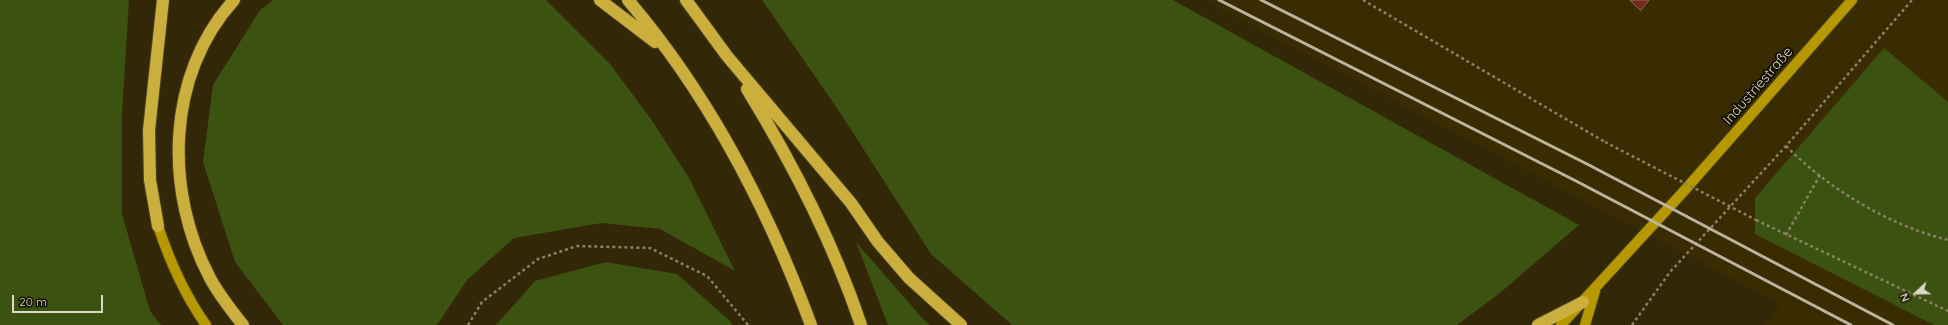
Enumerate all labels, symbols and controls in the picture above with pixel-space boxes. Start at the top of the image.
street label: Industriestraße [1720,44,1796,128]
north arrow [1896,273,1936,313]
scale bar [14,287,105,313]
text: N [1897,291,1913,304]
text: 20 m [19,294,47,309]

